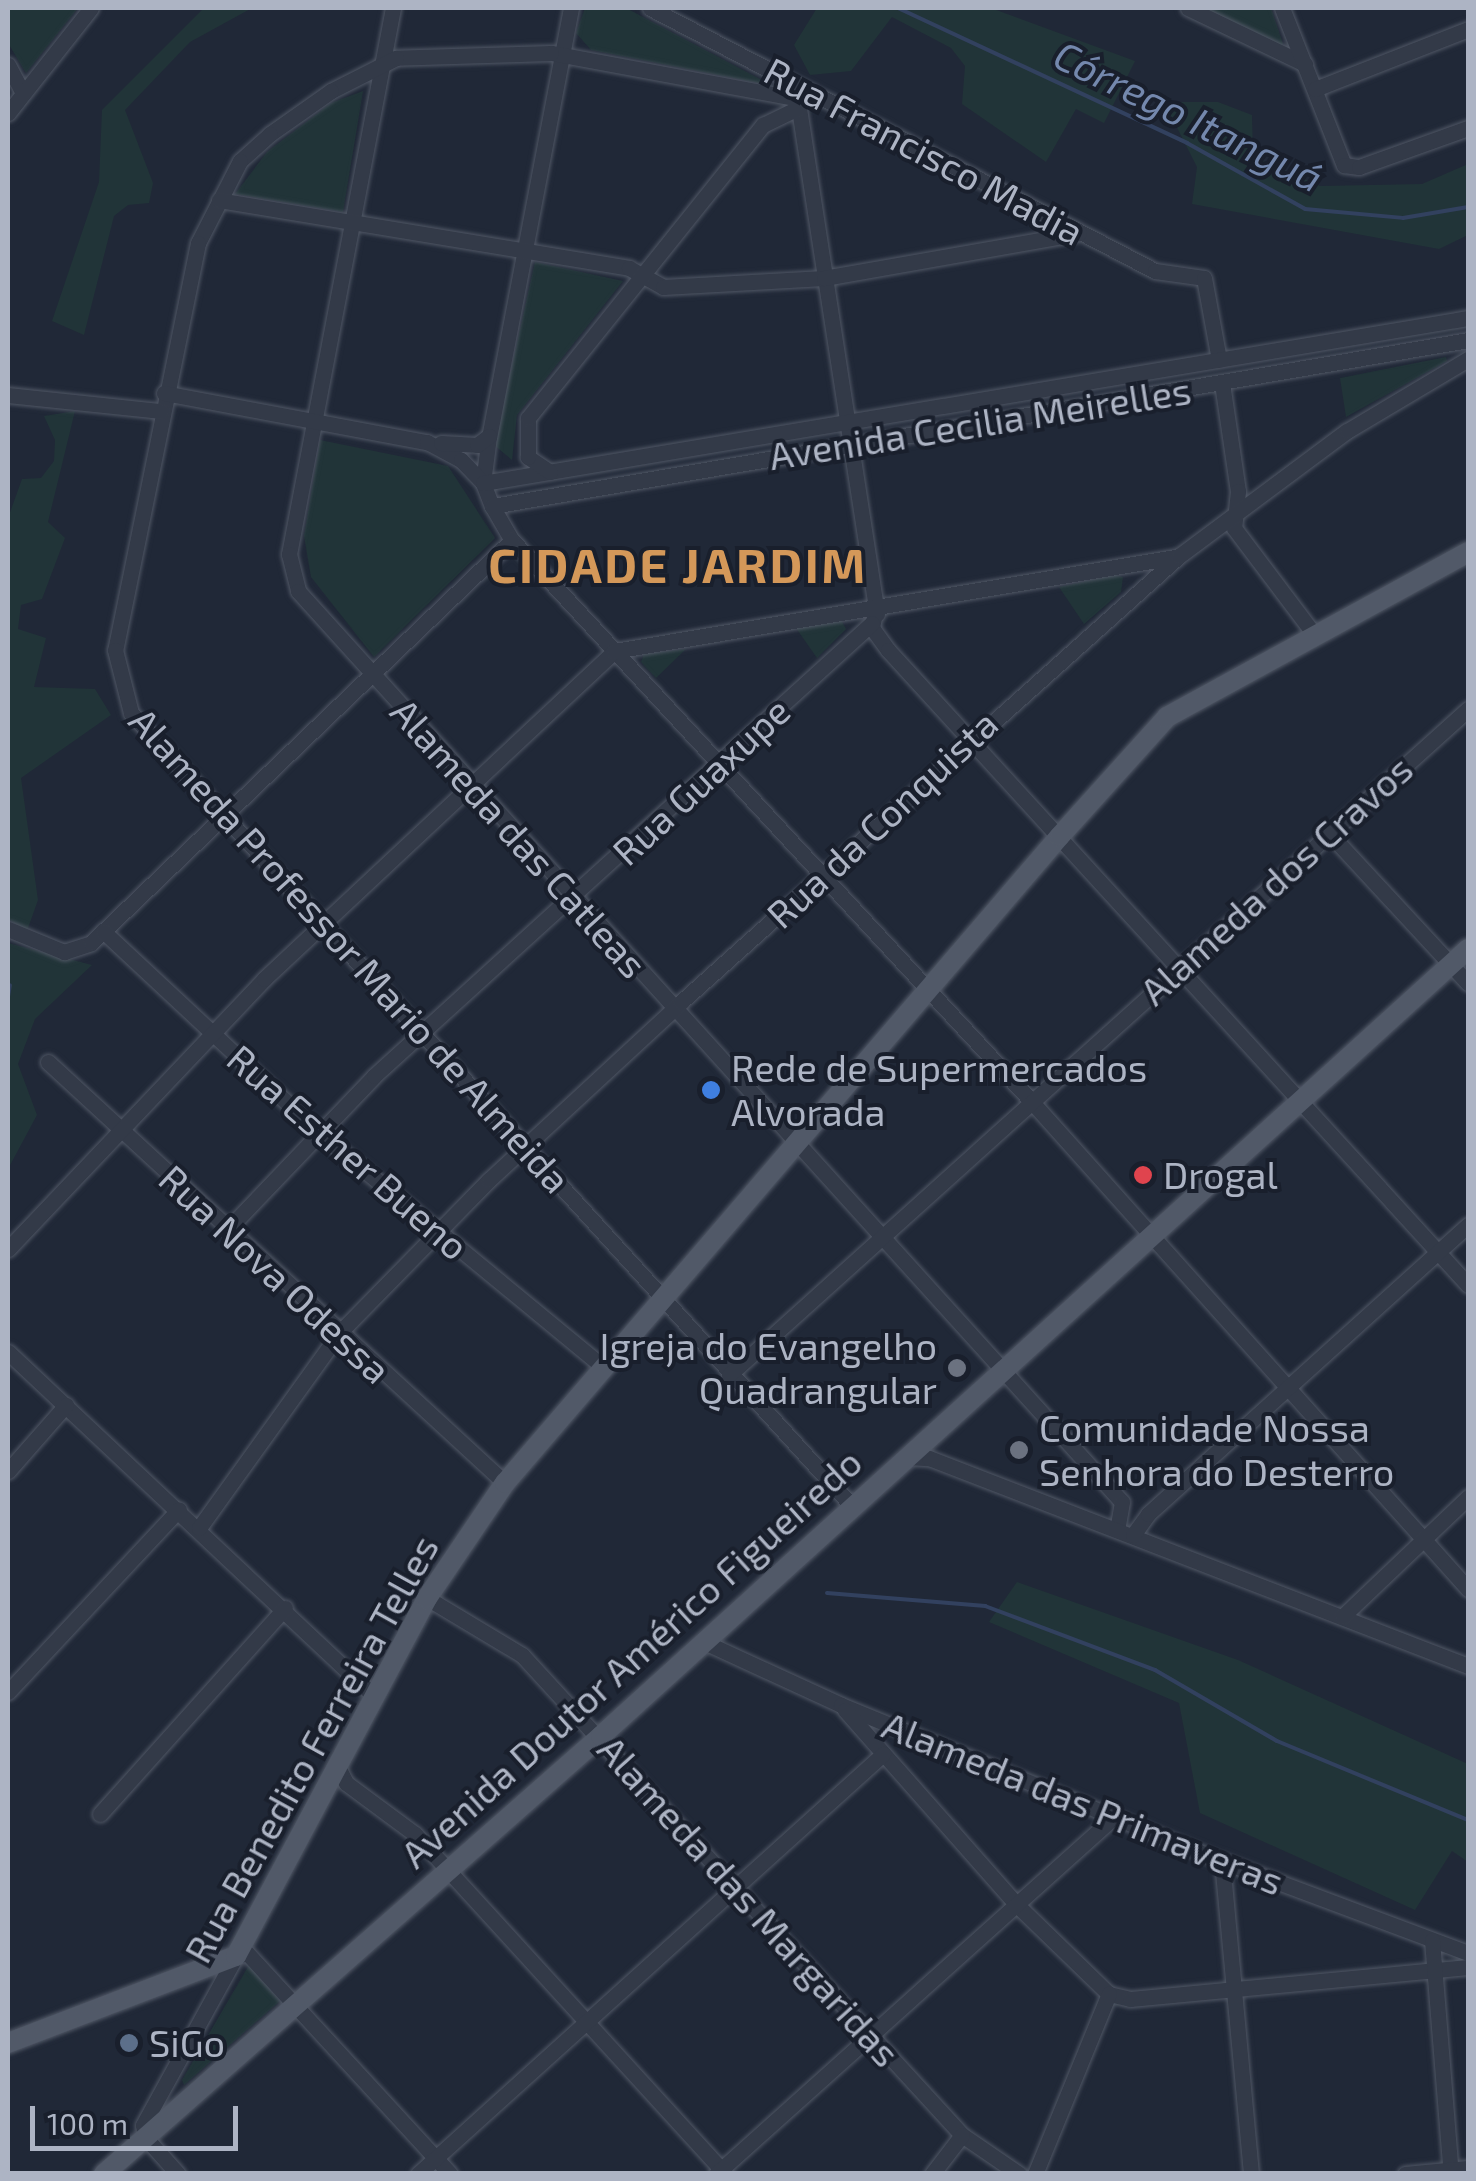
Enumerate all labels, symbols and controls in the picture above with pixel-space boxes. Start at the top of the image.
water label: Córrego Itanguá [1047,29,1331,201]
street label: Rua Francisco Madia [757,48,1091,254]
street label: Avenida Cecilia Meirelles [766,367,1194,479]
district label: CIDADE JARDIM [488,536,868,594]
street label: Rua Guaxupe [603,688,799,874]
street label: Alameda das Catleas [382,689,656,987]
street label: Alameda Professor Mario de Almeida [120,698,580,1202]
street label: Rua da Conquista [757,701,1007,937]
street label: Alameda dos Cravos [1131,746,1421,1014]
street label: Rua Esther Bueno [218,1035,478,1269]
place label: Rede de Supermercados Alvorada [731,1045,1147,1134]
marker: Rede de Supermercados Alvorada [700,1079,722,1101]
place label: Drogal [1163,1152,1278,1198]
street label: Rua Nova Odessa [150,1155,400,1393]
marker: Drogal [1132,1164,1154,1186]
place label: Igreja do Evangelho Quadrangular [599,1323,937,1412]
marker: Igreja do Evangelho Quadrangular [946,1357,968,1379]
place label: Comunidade Nossa Senhora do Desterro [1039,1405,1394,1495]
street label: Avenida Doutor Américo Figueiredo [391,1438,871,1878]
marker: Comunidade Nossa Senhora do Desterro [1008,1439,1030,1461]
street label: Rua Benedito Ferreira Telles [174,1527,448,1971]
street label: Alameda das Primaveras [876,1702,1290,1904]
street label: Alameda das Margaridas [589,1726,909,2076]
place label: SiGo [149,2020,225,2066]
marker: SiGo [118,2032,140,2054]
scale bar [35,2086,242,2148]
text: 100 m [47,2105,128,2141]

